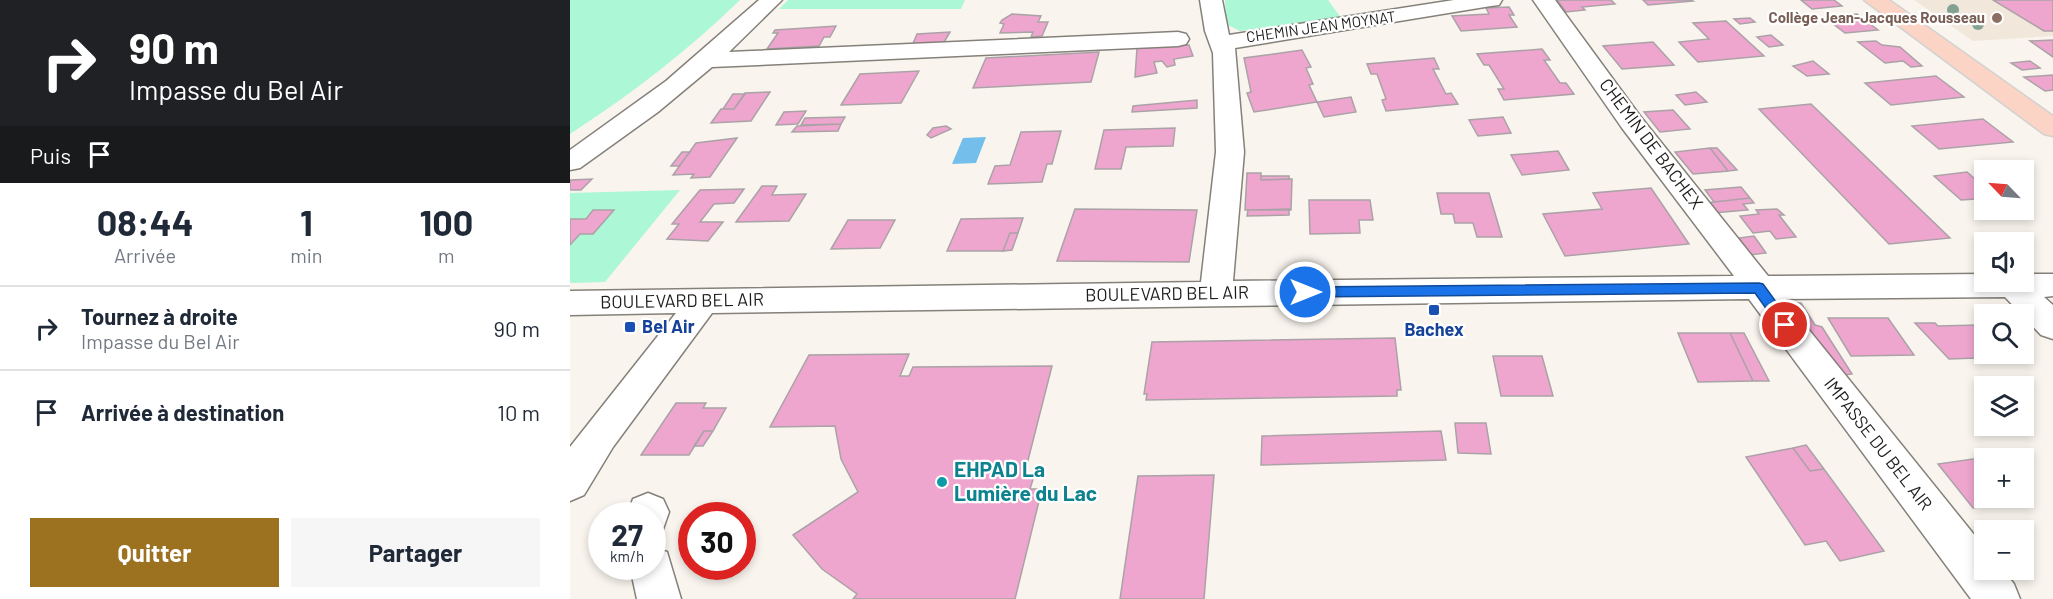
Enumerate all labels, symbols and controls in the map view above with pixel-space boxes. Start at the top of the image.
street label: CHEMIN JEAN MOYNAT [1245,7,1397,45]
place label: Collège Jean-Jacques Rousseau [1769,8,1985,26]
marker: Collège Jean-Jacques Rousseau [1990,11,2004,25]
text: 90 m [129,22,219,72]
icon: right [30,24,108,102]
text: Impasse du Bel Air [129,73,343,105]
street label: CHEMIN DE BACHEX [1595,74,1708,213]
icon: arrive [83,138,116,171]
text: Puis [30,142,71,168]
north arrow [1974,160,2034,220]
map controls [1974,160,2034,580]
text: 08:44 [97,200,193,243]
text: 1 [300,200,313,243]
text: 100 [419,200,473,243]
button: sound [1974,232,2034,292]
text: Arrivée [114,243,176,267]
text: min [290,243,323,267]
text: m [438,243,455,267]
position arrow [1273,260,1337,324]
street label: BOULEVARD BEL AIR [1085,281,1249,305]
street label: BOULEVARD BEL AIR [600,288,764,312]
pin [1759,299,1810,350]
text: Tournez à droite [81,303,238,329]
marker: Bachex [1427,303,1441,317]
button: search [1974,304,2034,364]
icon: arrive [1768,308,1801,341]
icon: right [30,312,63,345]
text: 90 m [494,315,540,341]
place label: Bel Air [642,315,695,337]
place label: Bachex [1404,318,1464,340]
marker: Bel Air [623,320,637,334]
text: Impasse du Bel Air [81,329,240,353]
street label: IMPASSE DU BEL AIR [1820,373,1937,514]
button: layers [1974,376,2034,436]
icon: arrive [30,396,63,429]
text: Arrivée à destination [81,399,284,425]
text: 10 m [497,399,540,425]
button: + [1974,448,2034,508]
place label: EHPAD La Lumière du Lac [954,456,1097,505]
marker: EHPAD La Lumière du Lac [935,475,949,489]
speed limit sign: 30 [678,502,756,580]
text: 27 [611,516,643,552]
button: Quitter [30,518,279,587]
button: Partager [291,518,540,587]
button: − [1974,520,2034,580]
text: km/h [610,547,644,565]

